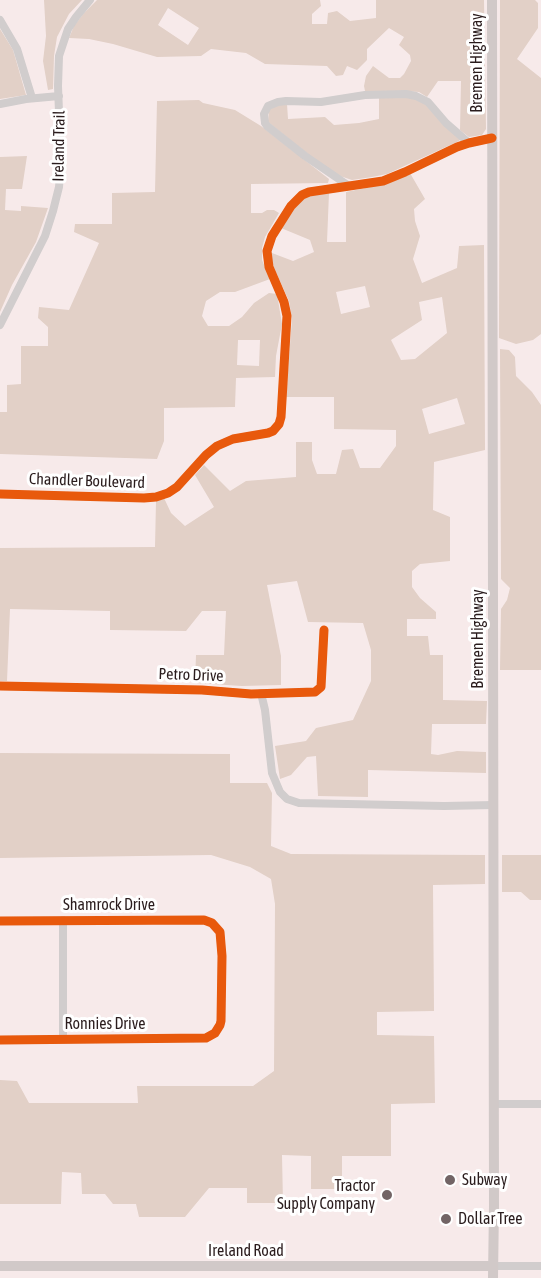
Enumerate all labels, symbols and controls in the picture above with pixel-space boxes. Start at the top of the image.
street label: Bremen Highway [467,13,487,113]
street label: Ireland Trail [49,110,69,182]
street label: Chandler Boulevard [29,469,145,493]
street label: Bremen Highway [468,589,488,689]
street label: Petro Drive [158,664,224,686]
street label: Shamrock Drive [63,895,155,915]
street label: Ronnies Drive [65,1014,145,1034]
place label: Subway [462,1170,507,1190]
marker: Subway [443,1173,457,1187]
place label: Tractor Supply Company [277,1176,375,1214]
marker: Tractor Supply Company [380,1188,394,1202]
place label: Dollar Tree [458,1209,523,1229]
marker: Dollar Tree [439,1212,453,1226]
street label: Ireland Road [208,1241,284,1261]

